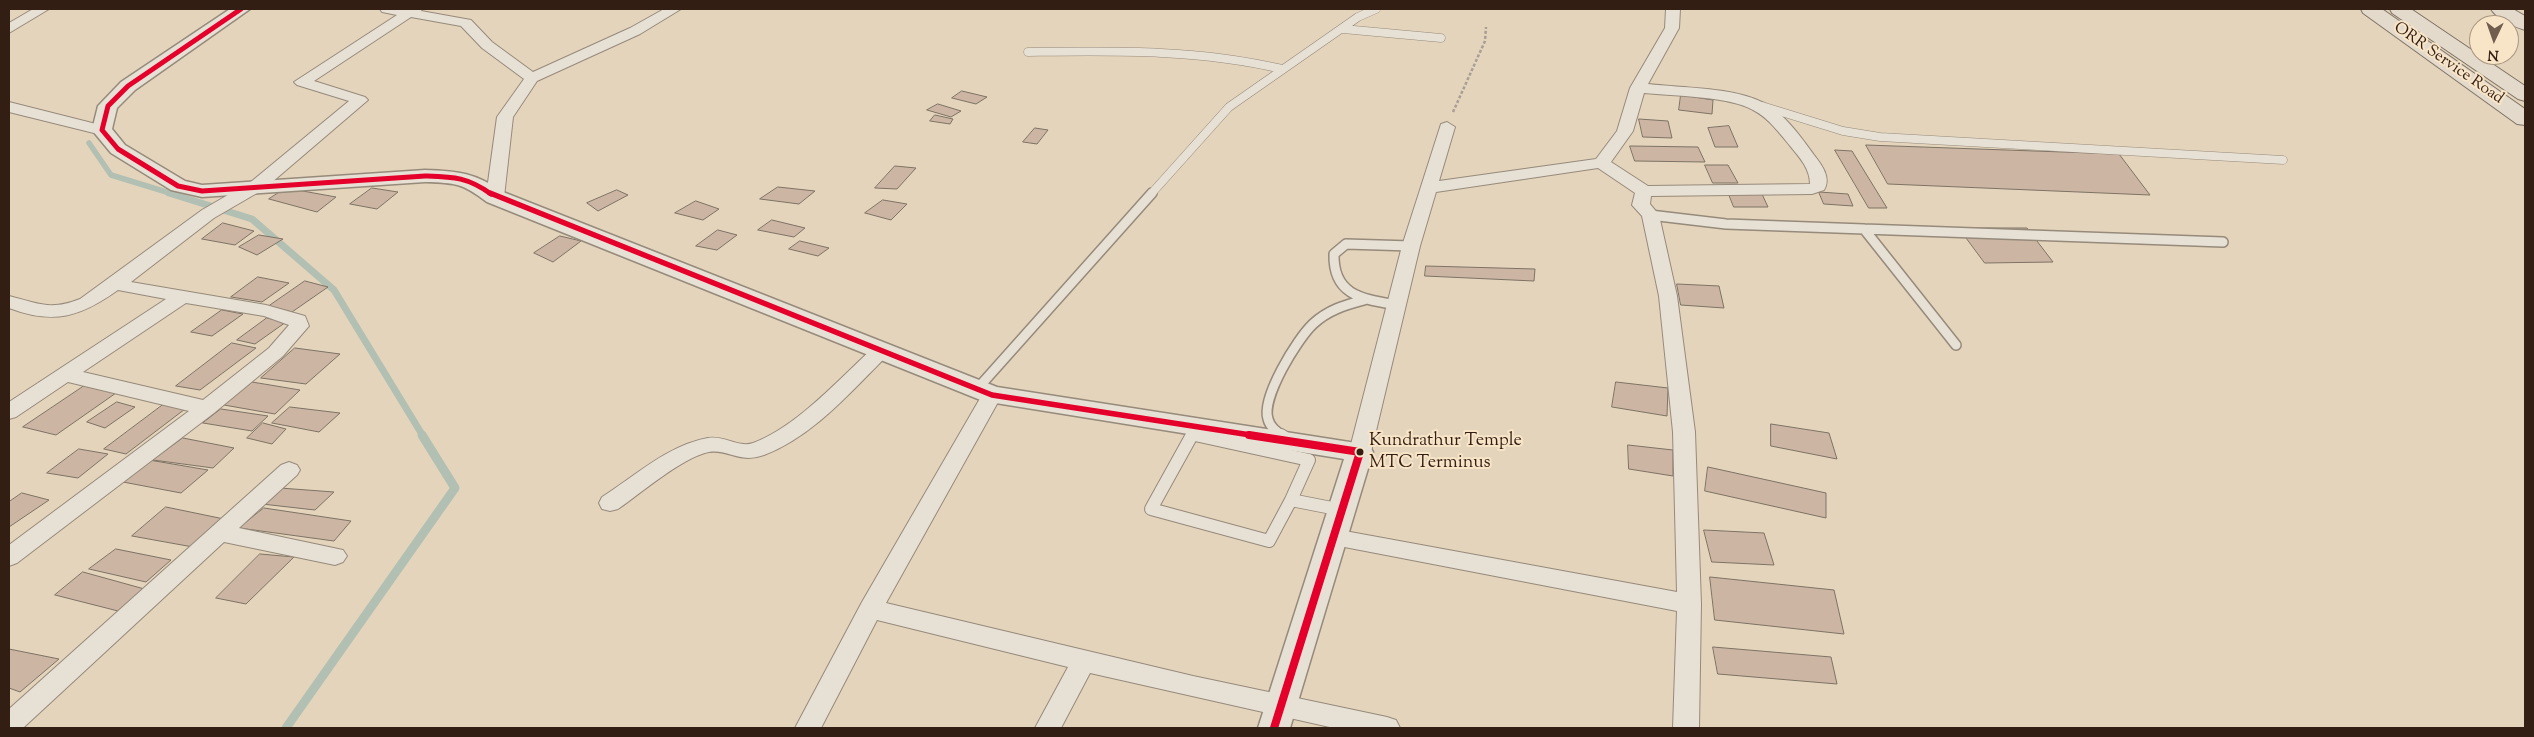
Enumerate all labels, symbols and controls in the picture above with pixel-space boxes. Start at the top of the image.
north arrow [2469,15,2519,65]
street label: ORR Service Road [2389,19,2507,109]
text: N [2487,44,2499,64]
place label: Kundrathur Temple MTC Terminus [1369,431,1522,474]
marker: Kundrathur Temple MTC Terminus [1355,447,1365,457]

